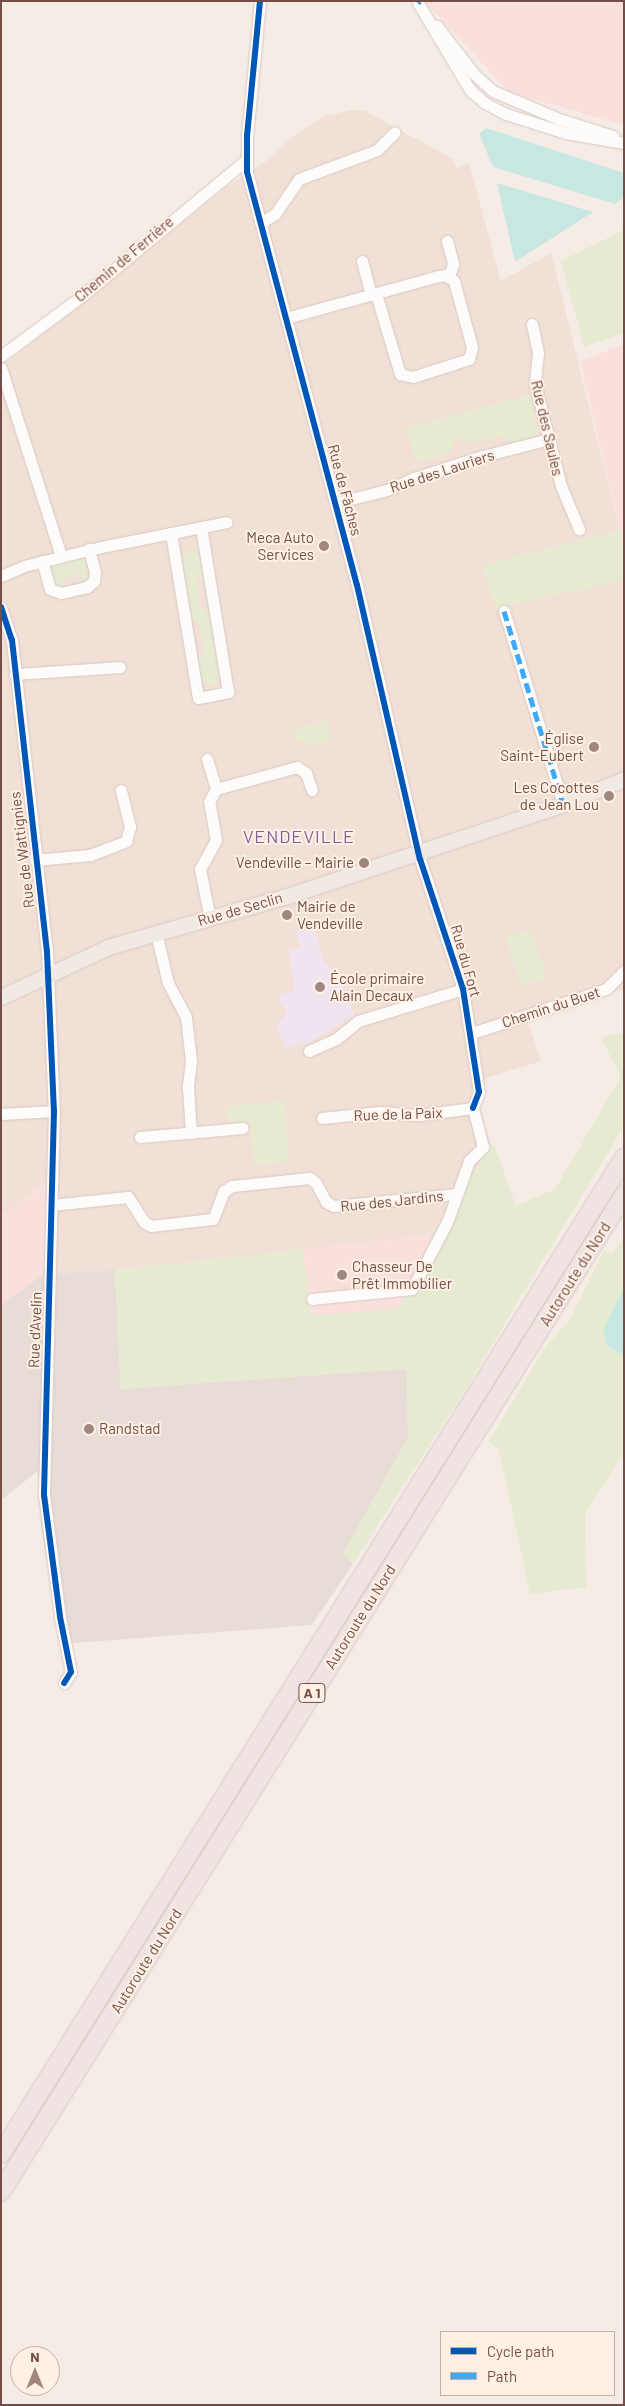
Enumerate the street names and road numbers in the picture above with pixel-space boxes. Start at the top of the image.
street label: Chemin de Ferrière [71,212,177,306]
street label: Rue des Saules [527,379,567,477]
street label: Rue de Fâches [324,442,366,538]
street label: Rue des Lauriers [388,446,496,496]
street label: Rue de Wattignies [6,791,38,909]
street label: Rue de Seclin [196,888,284,930]
street label: Rue du Fort [447,923,485,999]
street label: Chemin du Buet [500,983,602,1031]
street label: Rue de la Paix [353,1103,443,1125]
street label: Rue des Jardins [340,1187,444,1215]
street label: Autoroute du Nord [536,1219,614,1329]
street label: Rue d'Avelin [25,1292,45,1368]
street label: Autoroute du Nord [321,1562,399,1672]
road number: A 1 [298,1682,326,1705]
street label: Autoroute du Nord [107,1906,185,2016]

